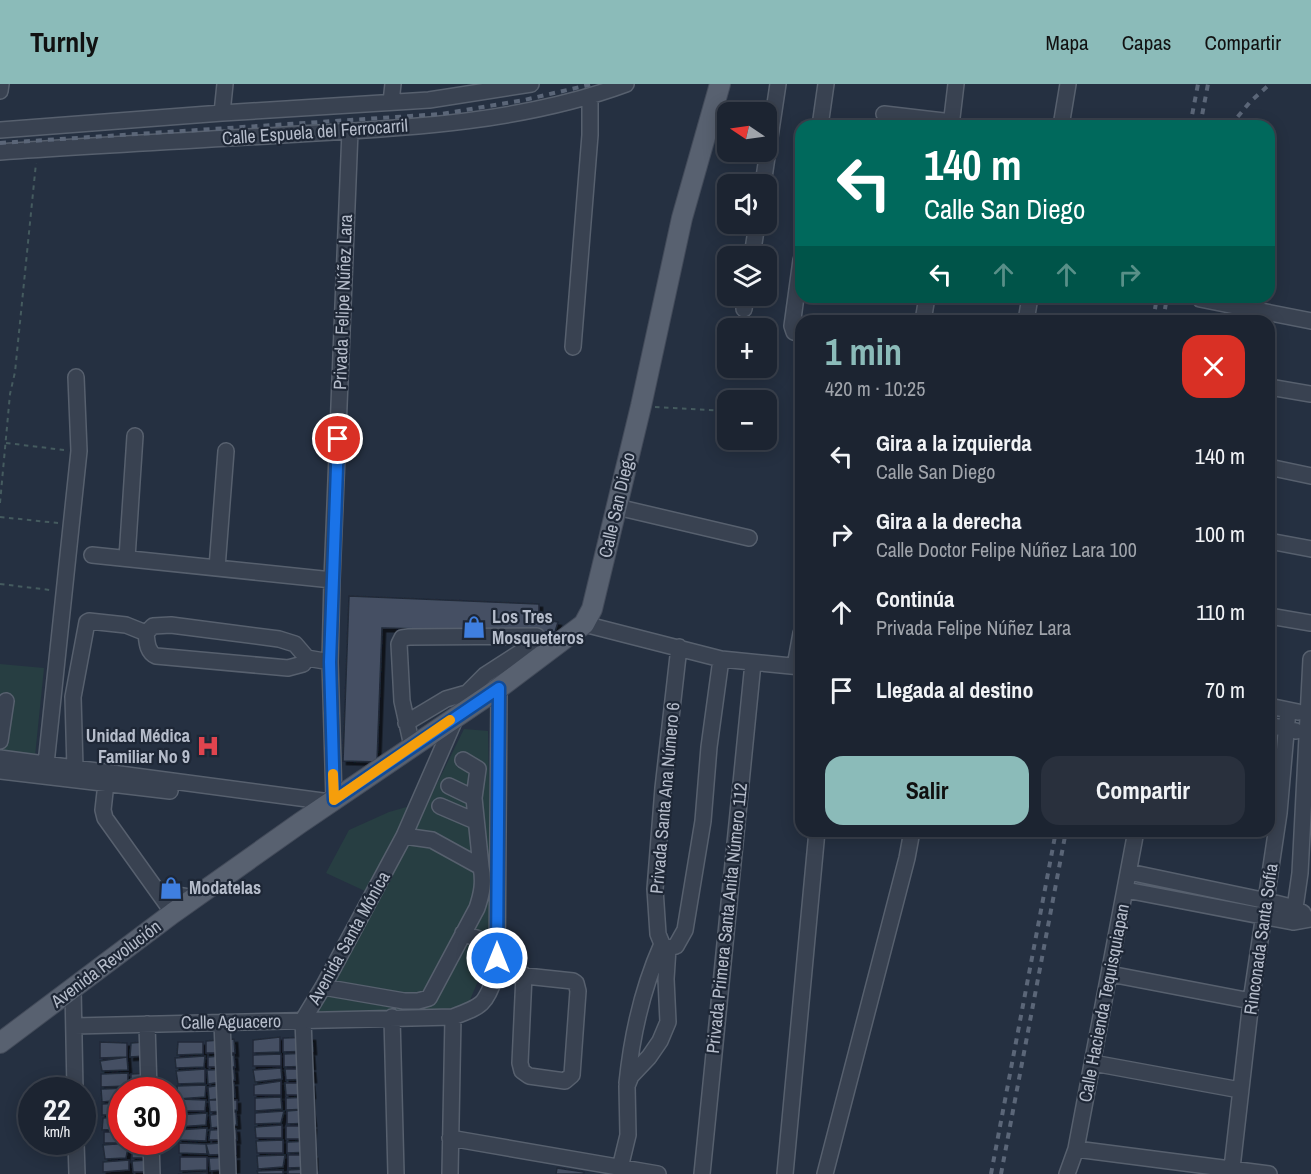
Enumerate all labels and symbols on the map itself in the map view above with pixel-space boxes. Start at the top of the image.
north arrow [717,102,777,162]
street label: Calle Espuela del Ferrocarril [221,113,409,150]
street label: Privada Felipe Núñez Lara [327,214,358,390]
pin [312,413,363,464]
street label: Calle San Diego [592,450,641,560]
place label: Los Tres Mosqueteros [492,604,584,650]
shop icon: Los Tres Mosqueteros [461,614,487,640]
street label: Privada Santa Ana Número 6 [644,701,685,895]
place label: Unidad Médica Familiar No 9 [86,723,191,769]
hospital icon: Unidad Médica Familiar No 9 [195,733,221,759]
street label: Privada Primera Santa Anita Número 112 [700,781,753,1055]
street label: Rinconada Santa Sofía [1238,862,1284,1016]
street label: Avenida Santa Mónica [301,866,396,1010]
shop icon: Modatelas [158,875,184,901]
place label: Modatelas [189,875,261,900]
street label: Calle Hacienda Tequisquiapan [1072,902,1135,1104]
street label: Avenida Revolución [45,914,166,1014]
position arrow [465,926,529,990]
street label: Calle Aguacero [181,1008,281,1035]
speed limit sign: 30 [108,1077,186,1155]

